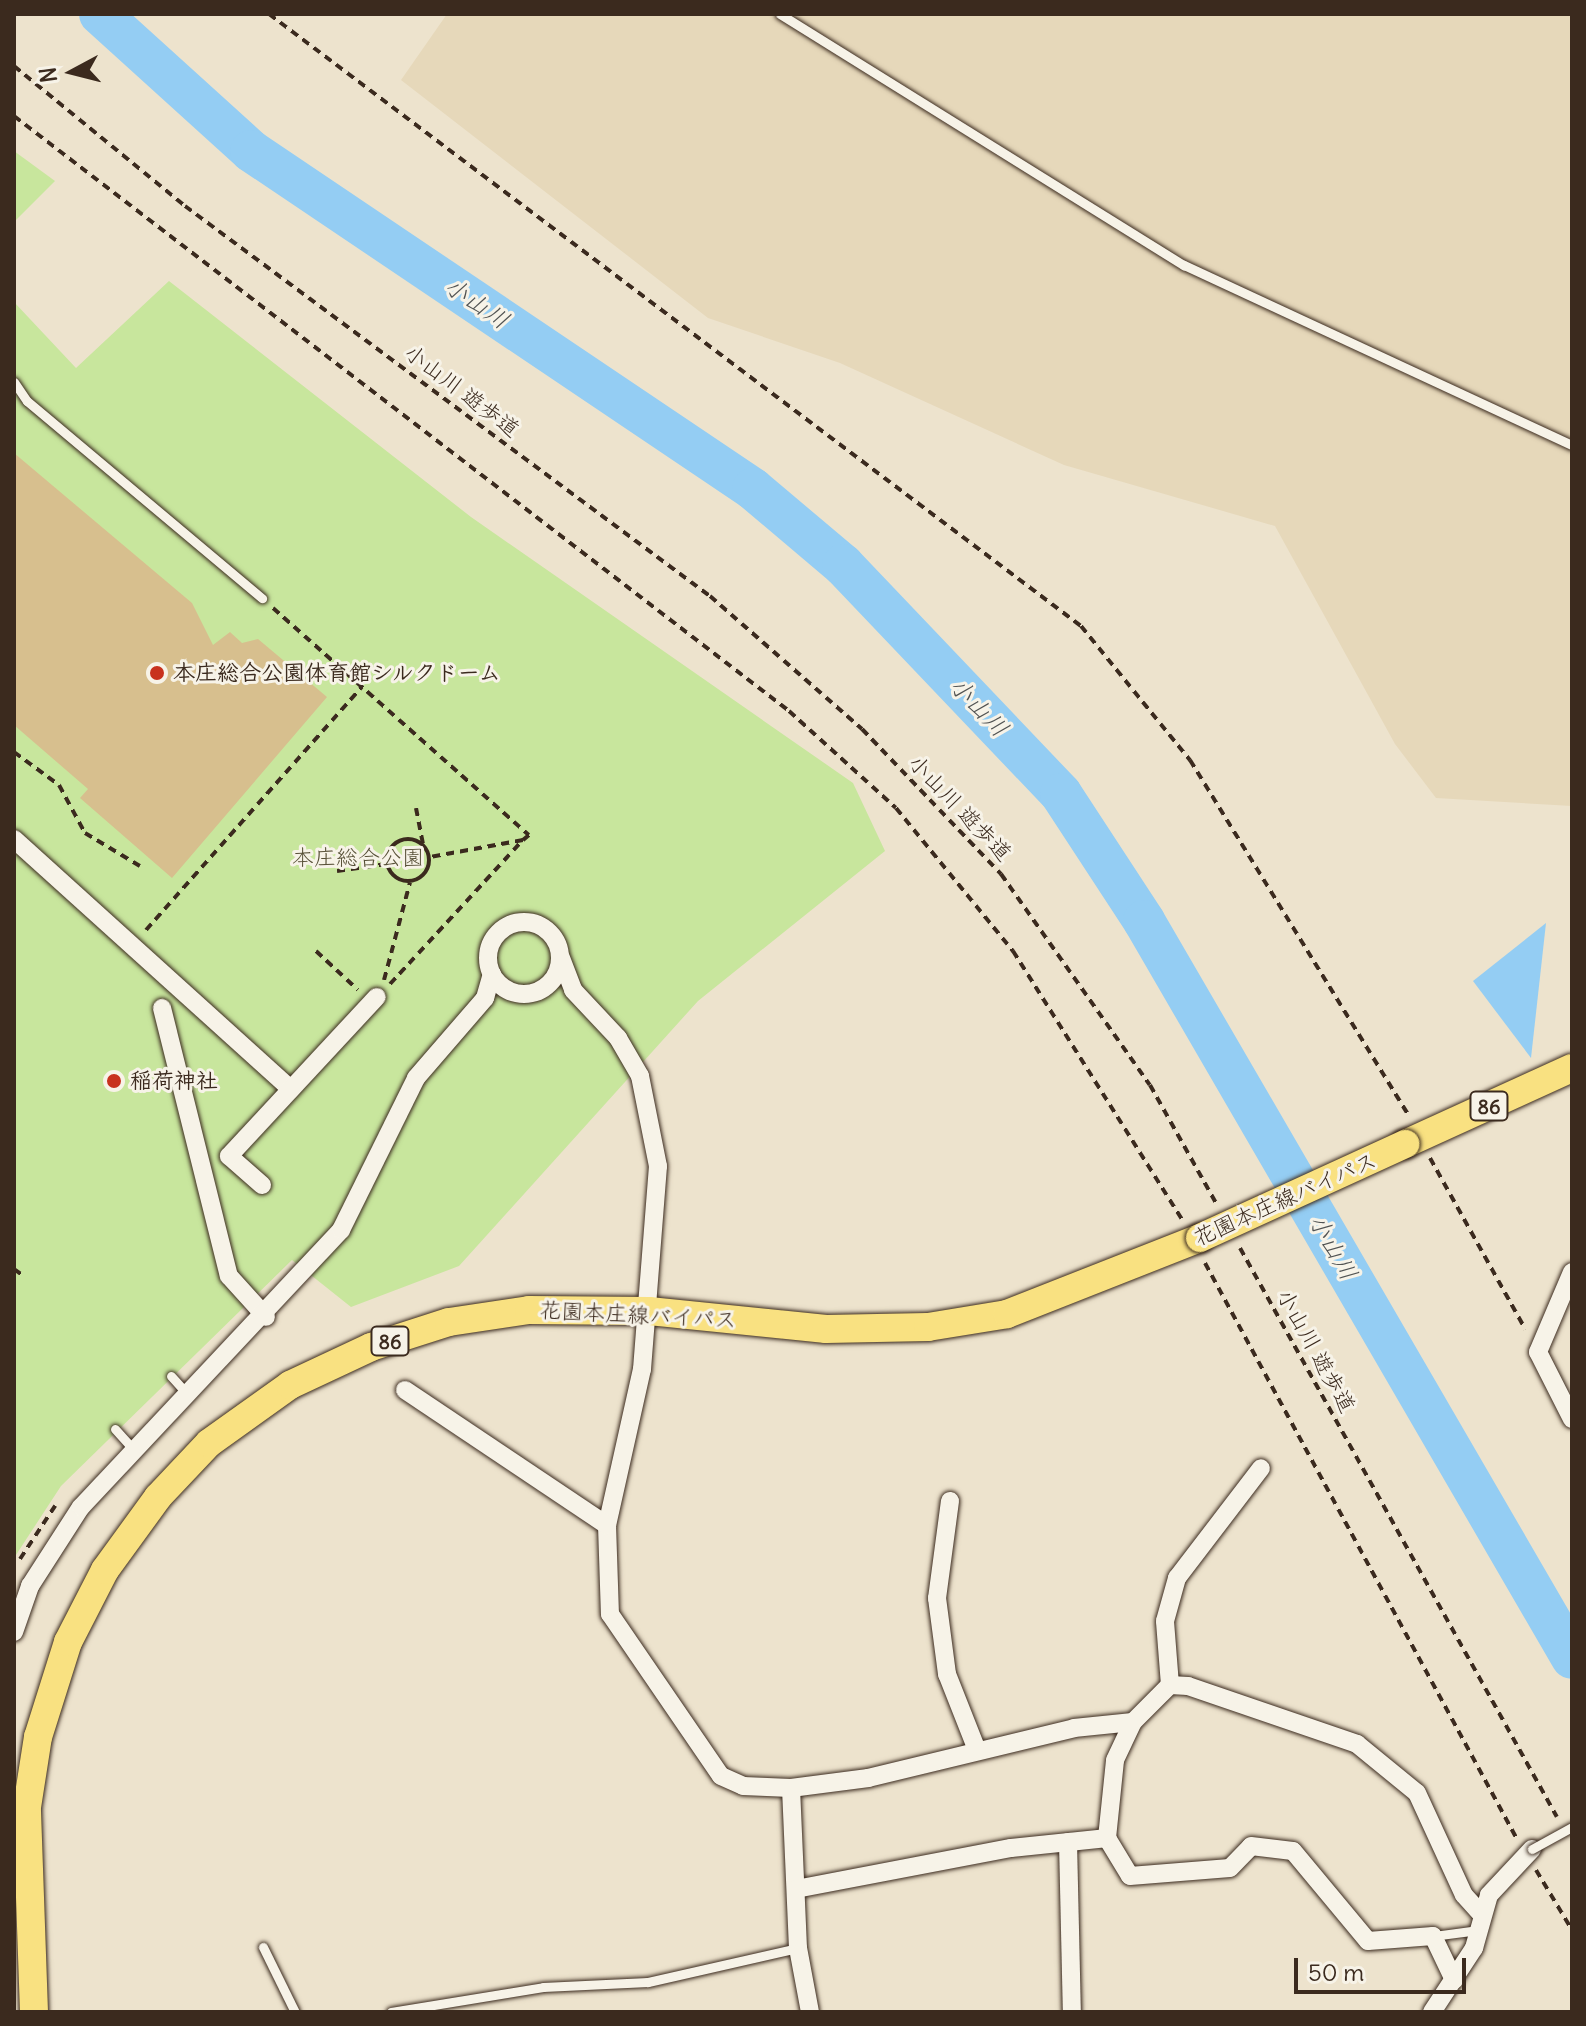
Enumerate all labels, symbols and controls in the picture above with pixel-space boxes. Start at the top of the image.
north arrow [32,32,112,112]
text: N [33,66,63,84]
water label: 小山川 [439,271,515,335]
street label: 小山川 遊歩道 [399,339,525,443]
place label: 本庄総合公園体育館シルクドーム [173,660,503,686]
marker: 本庄総合公園体育館シルクドーム [148,664,166,682]
water label: 小山川 [944,671,1014,743]
street label: 小山川 遊歩道 [903,749,1017,867]
park label: 本庄総合公園 [292,845,424,871]
place label: 稲荷神社 [130,1068,218,1094]
marker: 稲荷神社 [105,1072,123,1090]
road number: 86 [1469,1090,1509,1122]
street label: 花園本庄線バイパス [1189,1147,1381,1251]
water label: 小山川 [1303,1209,1363,1285]
street label: 小山川 遊歩道 [1271,1285,1361,1417]
street label: 花園本庄線バイパス [538,1297,738,1333]
road number: 86 [370,1325,410,1357]
scale bar [1298,1942,1470,1992]
text: 50 m [1308,1957,1364,1987]

